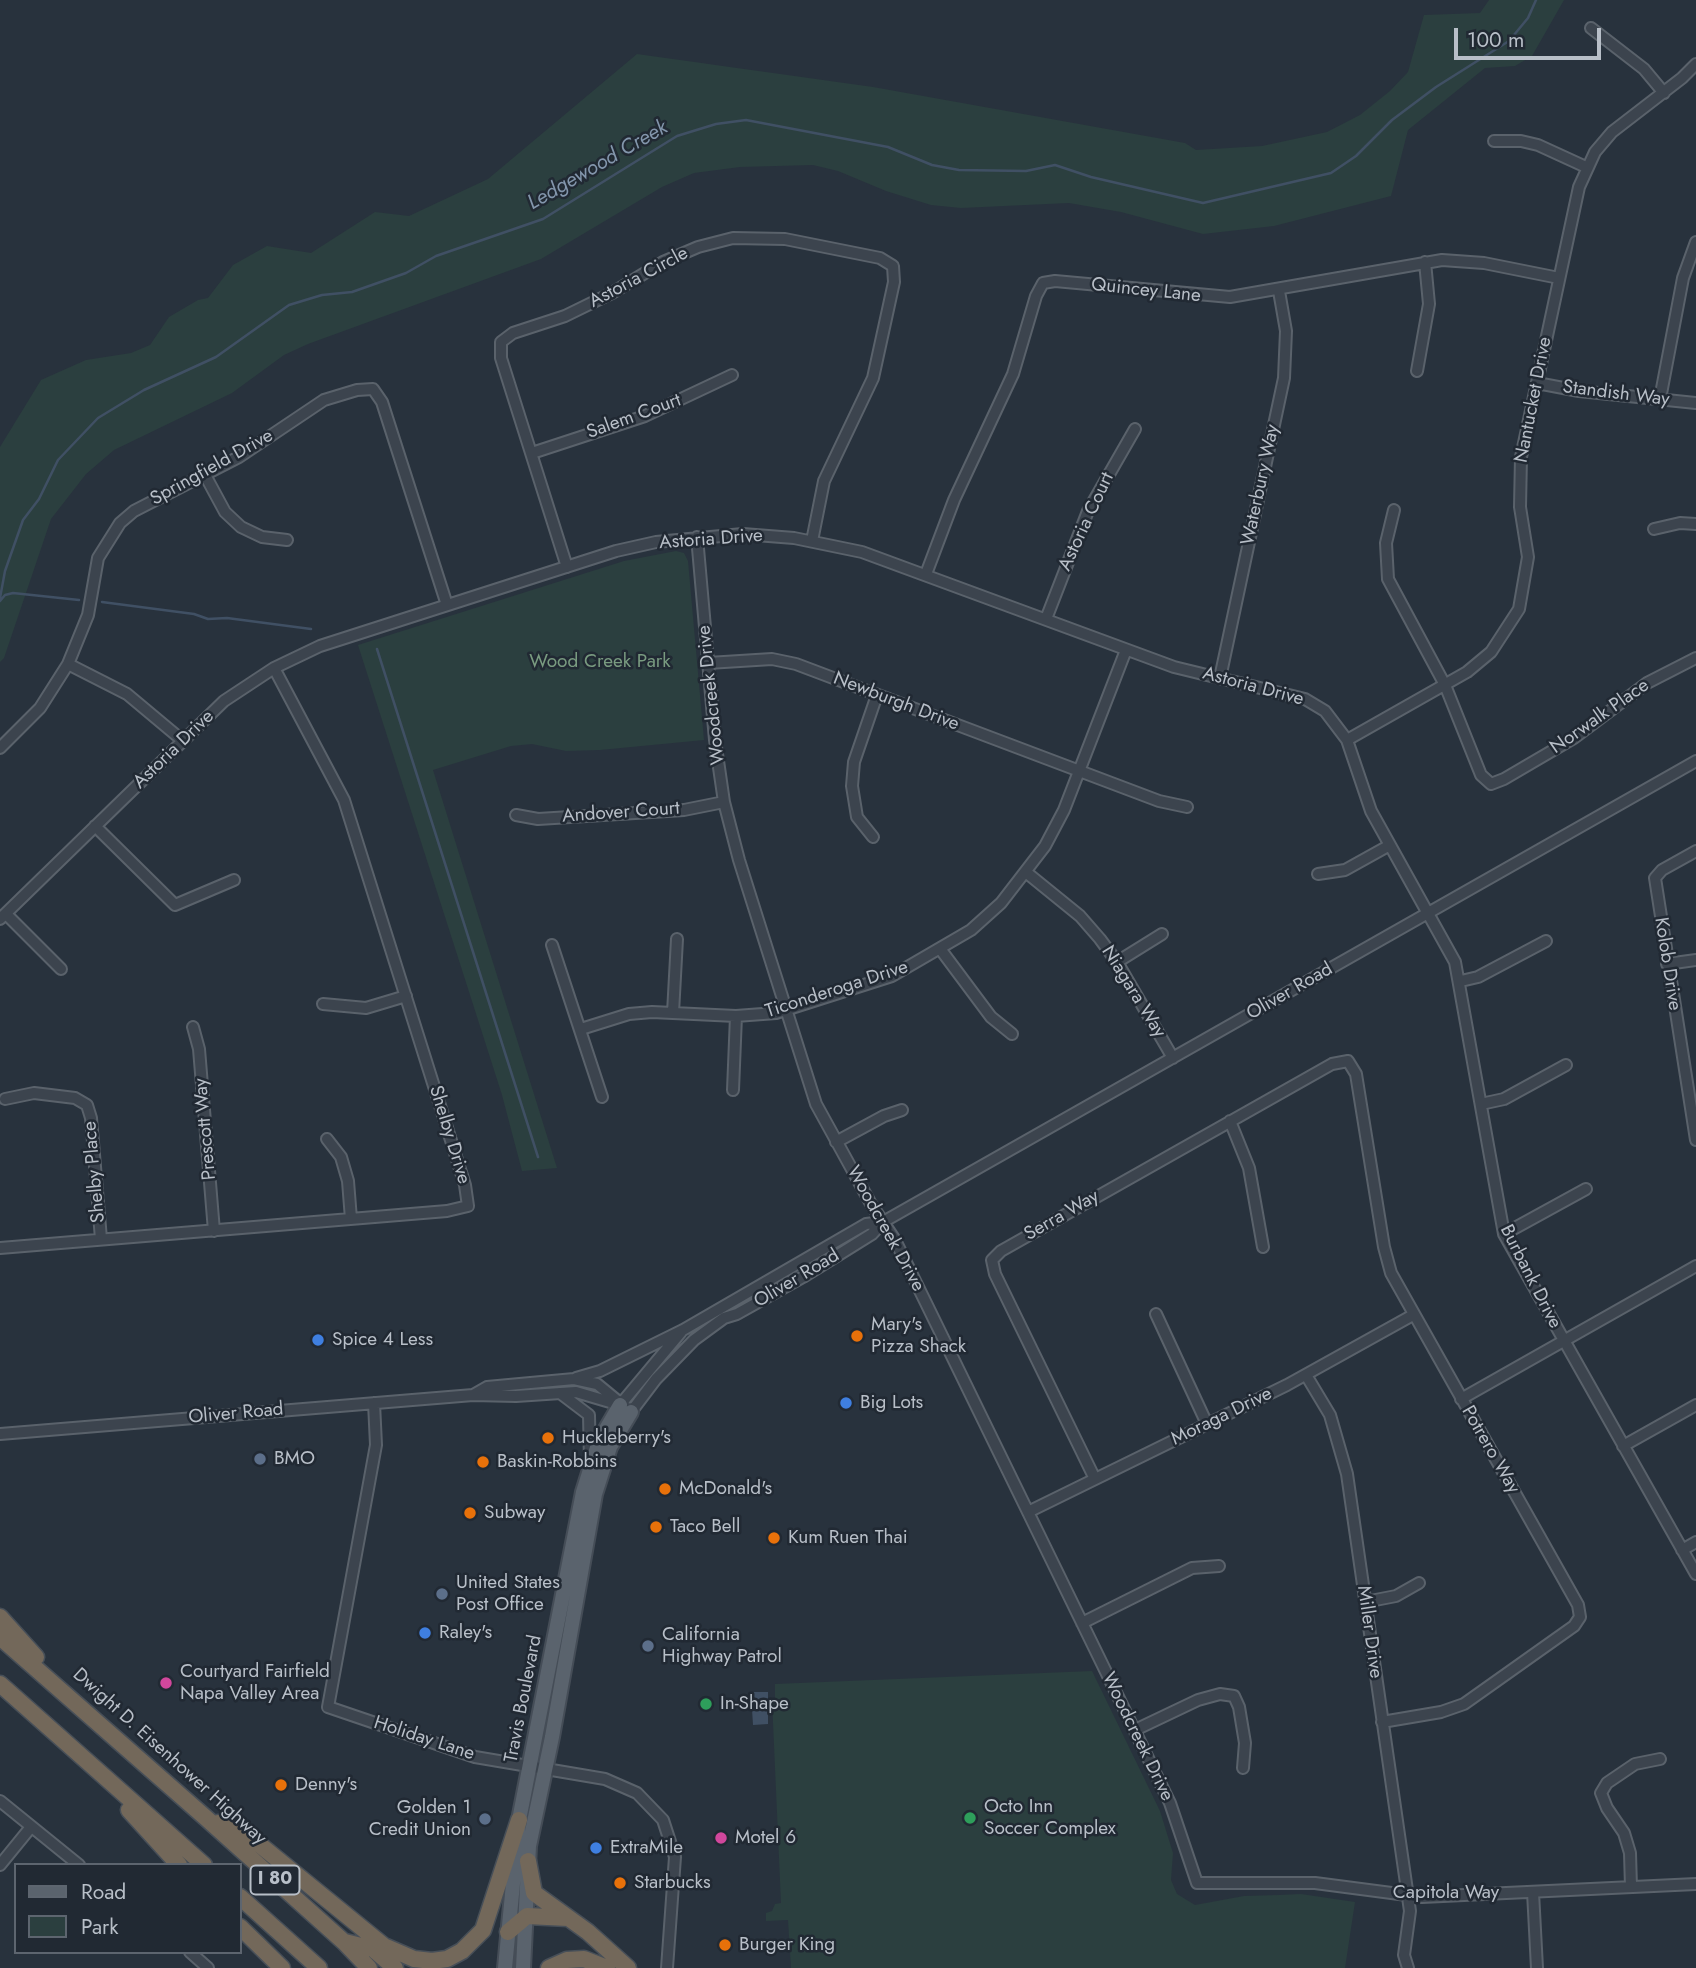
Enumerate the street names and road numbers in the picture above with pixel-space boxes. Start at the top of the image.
street label: Astoria Circle [586,242,692,314]
street label: Quincey Lane [1090,274,1202,308]
street label: Nantucket Drive [1511,335,1557,465]
street label: Standish Way [1561,376,1671,412]
street label: Salem Court [584,389,684,445]
street label: Waterbury Way [1237,422,1285,548]
street label: Springfield Drive [147,425,277,511]
street label: Astoria Court [1054,469,1120,575]
street label: Astoria Drive [658,525,764,555]
street label: Woodcreek Drive [693,624,731,766]
street label: Astoria Drive [1200,663,1306,711]
street label: Newburgh Drive [830,668,962,736]
street label: Norwalk Place [1546,675,1654,759]
street label: Astoria Drive [129,706,219,794]
street label: Andover Court [561,798,681,828]
street label: Kolob Drive [1648,916,1686,1012]
street label: Niagara Way [1096,942,1170,1042]
street label: Ticonderoga Drive [763,956,911,1024]
street label: Oliver Road [1243,958,1337,1026]
street label: Prescott Way [190,1077,222,1181]
street label: Shelby Drive [423,1083,475,1187]
street label: Shelby Place [79,1120,111,1224]
street label: Woodcreek Drive [841,1162,929,1296]
street label: Serra Way [1021,1186,1103,1246]
street label: Burbank Drive [1494,1221,1566,1333]
street label: Oliver Road [750,1245,844,1313]
street label: Moraga Drive [1168,1383,1276,1451]
street label: Oliver Road [187,1398,285,1430]
street label: Potrero Way [1456,1402,1524,1498]
street label: Miller Drive [1351,1584,1387,1680]
street label: Travis Boulevard [500,1633,548,1765]
street label: Dwight D. Eisenhower Highway [67,1664,271,1850]
street label: Woodcreek Drive [1096,1669,1178,1805]
street label: Holiday Lane [371,1712,477,1766]
road number: I 80 [250,1866,300,1894]
street label: Capitola Way [1393,1882,1499,1904]

